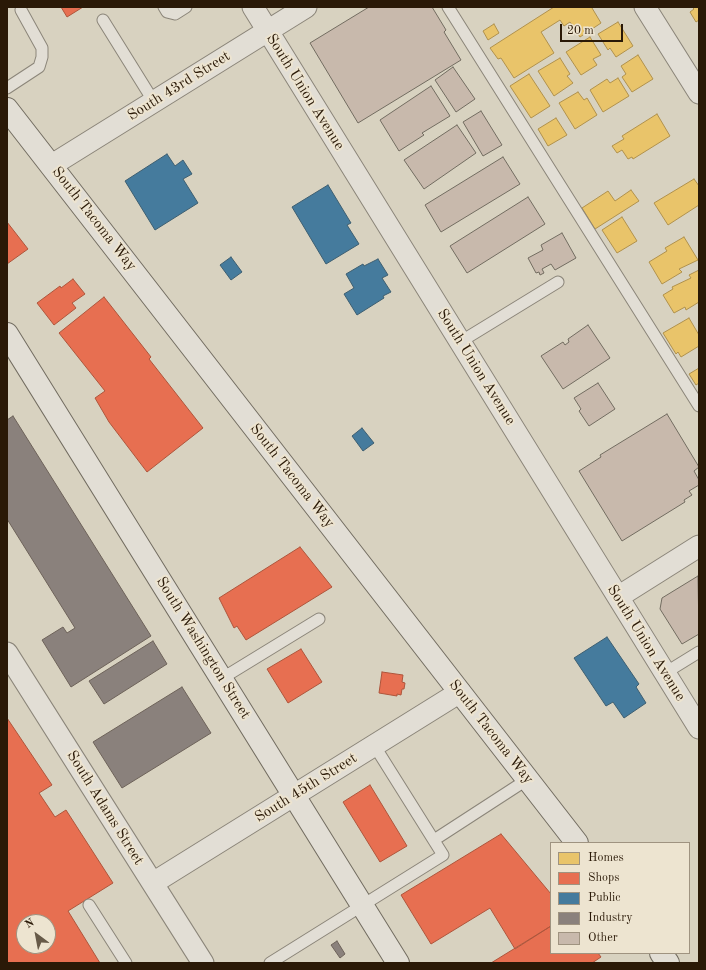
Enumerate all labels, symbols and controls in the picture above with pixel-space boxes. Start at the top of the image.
scale bar [562,16,625,42]
text: 20 m [567,25,594,37]
street label: South Union Avenue [262,31,348,153]
street label: South 43rd Street [124,47,234,125]
street label: South Tacoma Way [48,163,140,275]
street label: South Union Avenue [433,306,519,428]
street label: South Tacoma Way [246,420,338,532]
street label: South Washington Street [152,574,254,722]
street label: South Union Avenue [603,582,689,704]
street label: South Tacoma Way [445,676,537,788]
street label: South Adams Street [63,748,147,868]
street label: South 45th Street [252,749,360,827]
legend [550,842,690,954]
text: Homes [588,852,624,864]
text: Shops [588,872,619,884]
text: Public [588,892,620,904]
text: Industry [588,912,633,924]
north arrow [16,914,56,954]
text: N [23,917,36,931]
text: Other [588,932,618,944]

